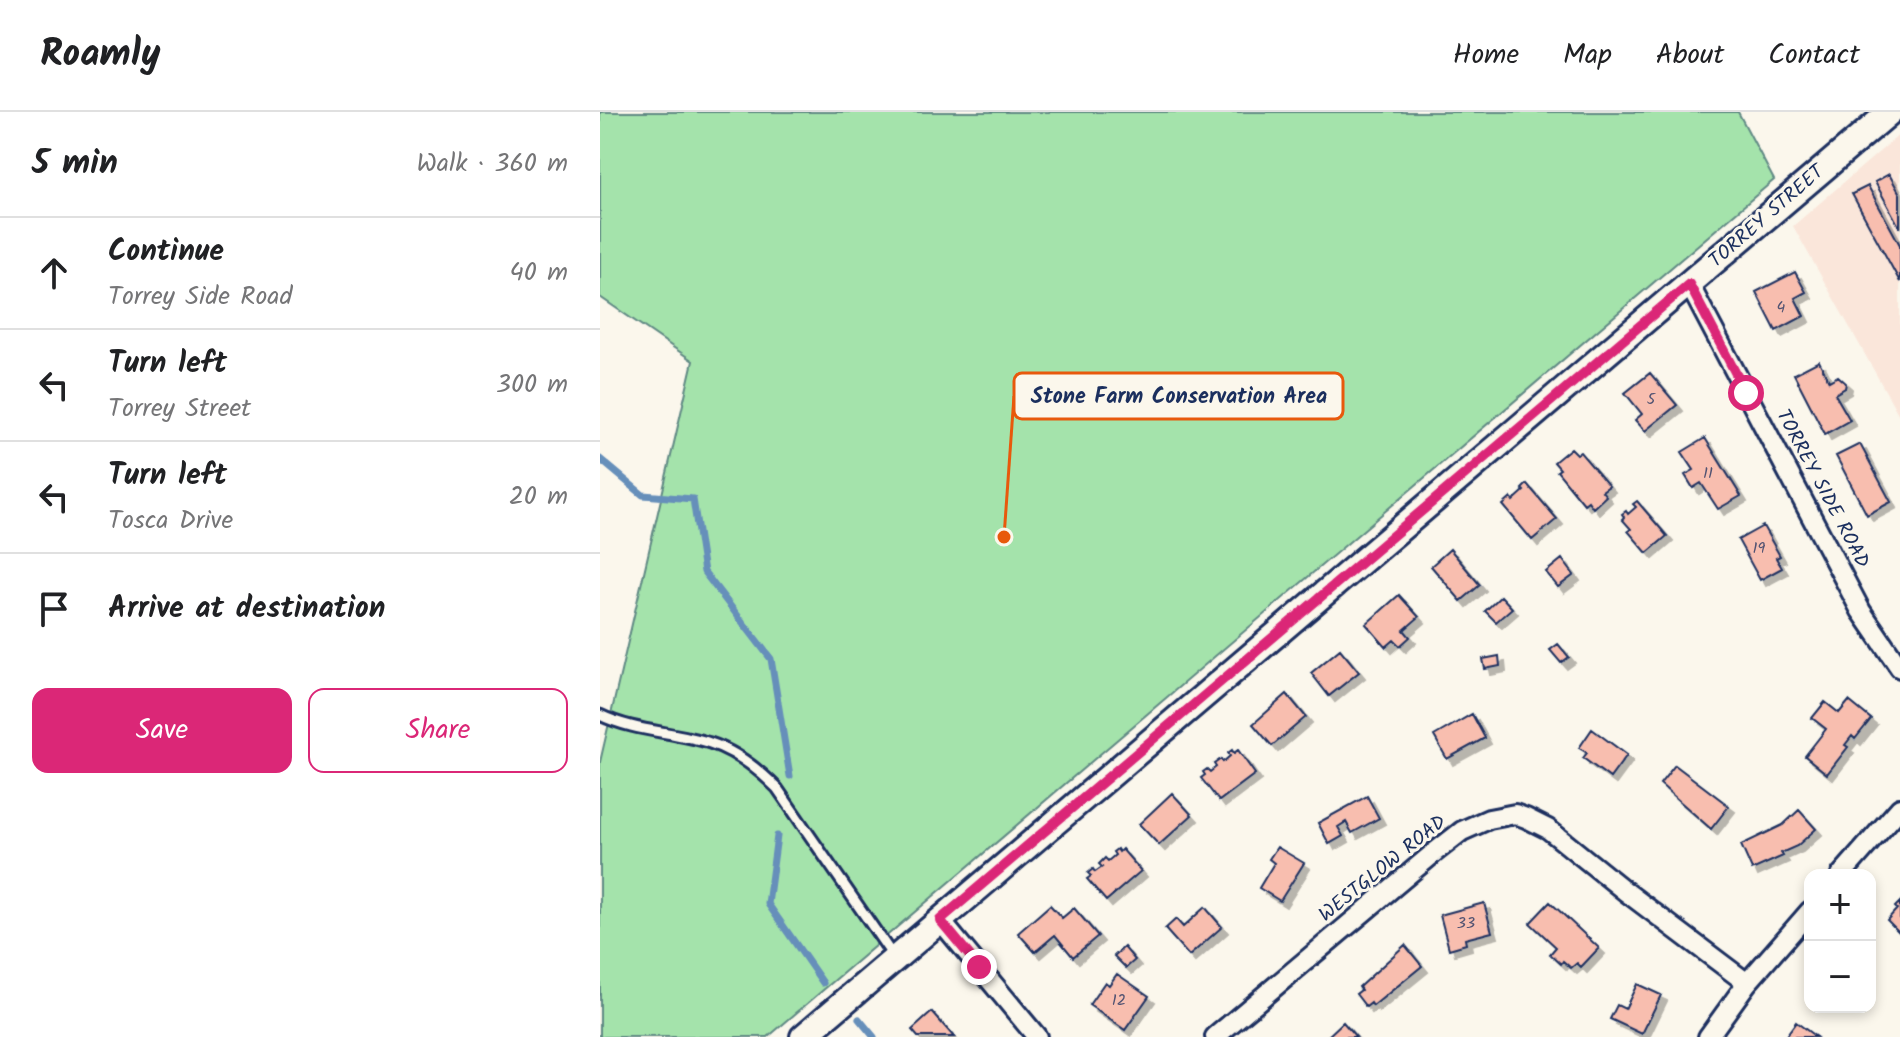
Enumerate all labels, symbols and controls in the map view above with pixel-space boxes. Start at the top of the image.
text: Roamly [40,25,161,85]
text: Home [1453,33,1519,78]
text: Map [1563,33,1612,78]
text: About [1656,33,1724,78]
text: Contact [1768,33,1860,78]
text: 5 min [32,137,118,191]
text: Walk · 360 m [416,143,568,185]
street label: TORREY STREET [1702,156,1834,277]
text: Continue [108,228,224,276]
icon: ahead [32,251,76,295]
text: 40 m [510,252,568,294]
text: Torrey Side Road [108,276,292,318]
house number: 4 [1777,295,1786,320]
text: Turn left [108,340,227,388]
icon: left [32,363,76,407]
text: 300 m [496,364,568,406]
callout: Stone Farm Conservation Area [1014,373,1343,419]
route start [1728,375,1764,411]
text: Stone Farm Conservation Area [1031,380,1327,415]
house number: 5 [1647,387,1657,412]
text: Torrey Street [108,388,251,430]
street label: TORREY SIDE ROAD [1767,404,1877,574]
text: Turn left [108,452,227,500]
house number: 11 [1703,461,1713,486]
icon: left [32,475,76,519]
text: 20 m [509,476,568,518]
text: Tosca Drive [108,500,233,542]
house number: 19 [1753,536,1766,561]
text: Arrive at destination [108,585,385,633]
icon: arrive [32,587,76,631]
button: Save [32,688,292,773]
button: Share [308,688,568,773]
street label: WESTGLOW ROAD [1312,807,1454,931]
map controls [1804,869,1876,1013]
button: + [1804,869,1876,941]
house number: 33 [1457,911,1475,936]
button: − [1804,941,1876,1013]
route end [961,949,997,985]
house number: 12 [1112,988,1126,1013]

